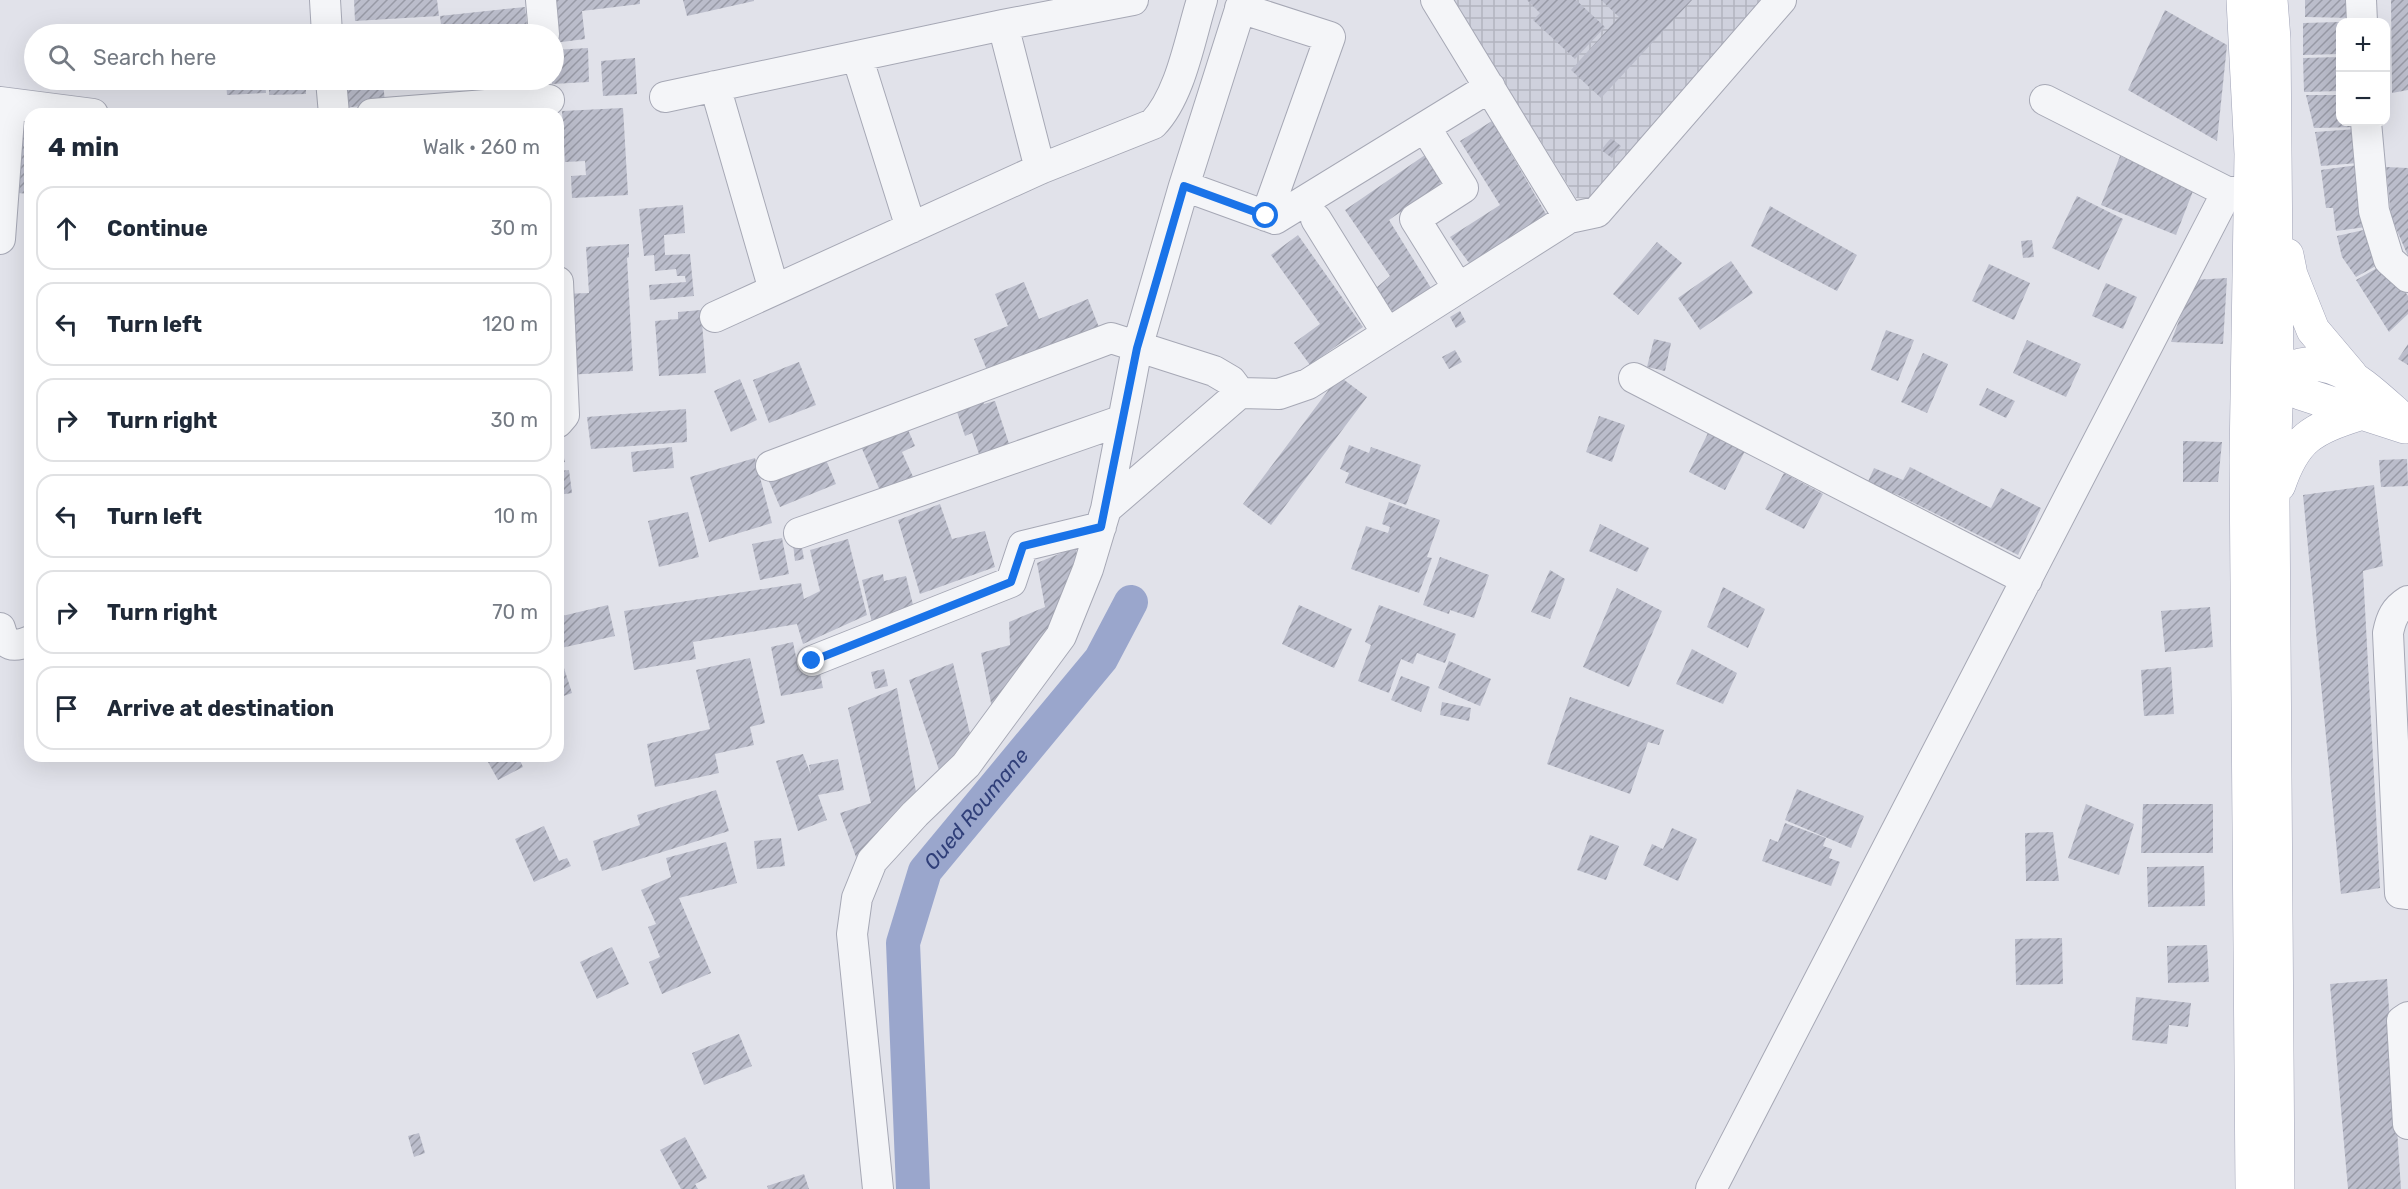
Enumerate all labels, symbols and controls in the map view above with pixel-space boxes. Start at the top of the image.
map controls [2336,18,2390,126]
button: + [2336,18,2390,72]
search box [24,24,564,90]
icon: search [45,41,78,74]
text: Search here [93,44,216,71]
button: − [2336,72,2390,126]
text: 4 min [48,132,119,163]
text: Walk · 260 m [423,135,540,159]
route start [1252,202,1278,228]
icon: ahead [50,212,83,245]
text: Continue [107,215,208,242]
text: 30 m [491,216,538,240]
icon: left [50,308,83,341]
text: Turn left [107,311,202,338]
text: 120 m [482,312,538,336]
icon: right [50,404,83,437]
text: Turn right [107,407,217,434]
text: 30 m [491,408,538,432]
icon: left [50,500,83,533]
text: Turn left [107,503,202,530]
text: 10 m [494,504,538,528]
icon: right [50,596,83,629]
text: Turn right [107,599,217,626]
text: 70 m [492,600,538,624]
route end [798,647,824,673]
icon: arrive [50,692,83,725]
text: Arrive at destination [107,695,334,722]
water label: Oued Roumane [918,743,1034,874]

